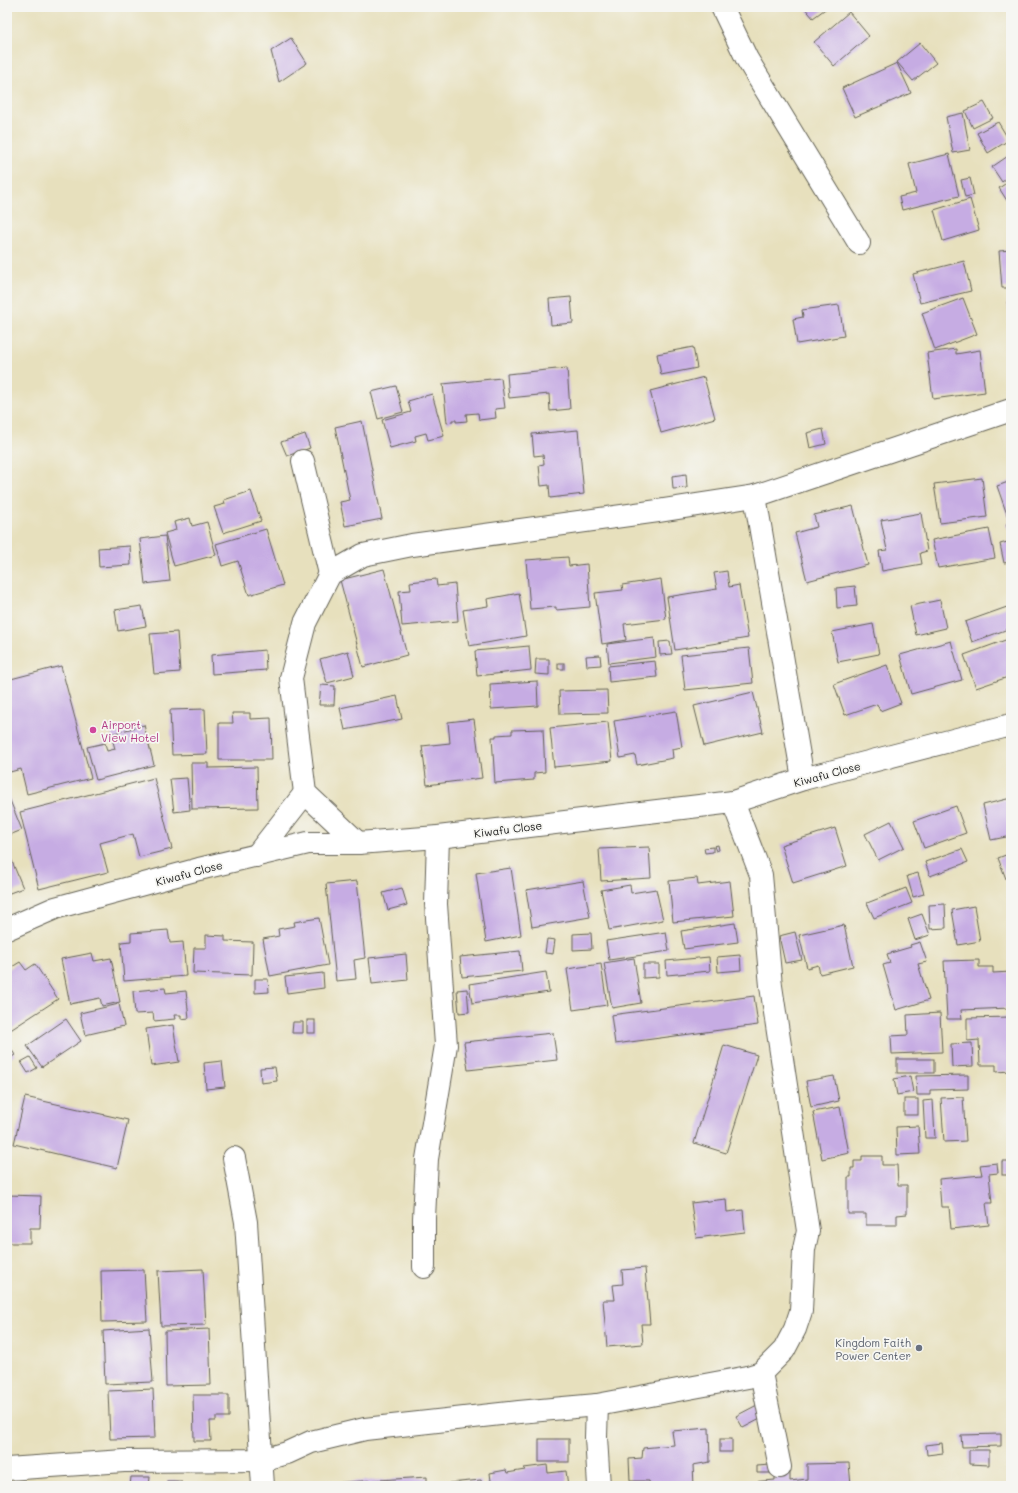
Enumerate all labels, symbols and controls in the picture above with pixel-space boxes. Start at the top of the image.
place label: Airport View Hotel [101,717,159,745]
marker: Airport View Hotel [88,725,98,735]
street label: Kiwafu Close [792,758,862,790]
street label: Kiwafu Close [473,817,543,841]
street label: Kiwafu Close [154,857,224,889]
place label: Kingdom Faith Power Center [835,1335,911,1363]
marker: Kingdom Faith Power Center [914,1343,924,1353]

